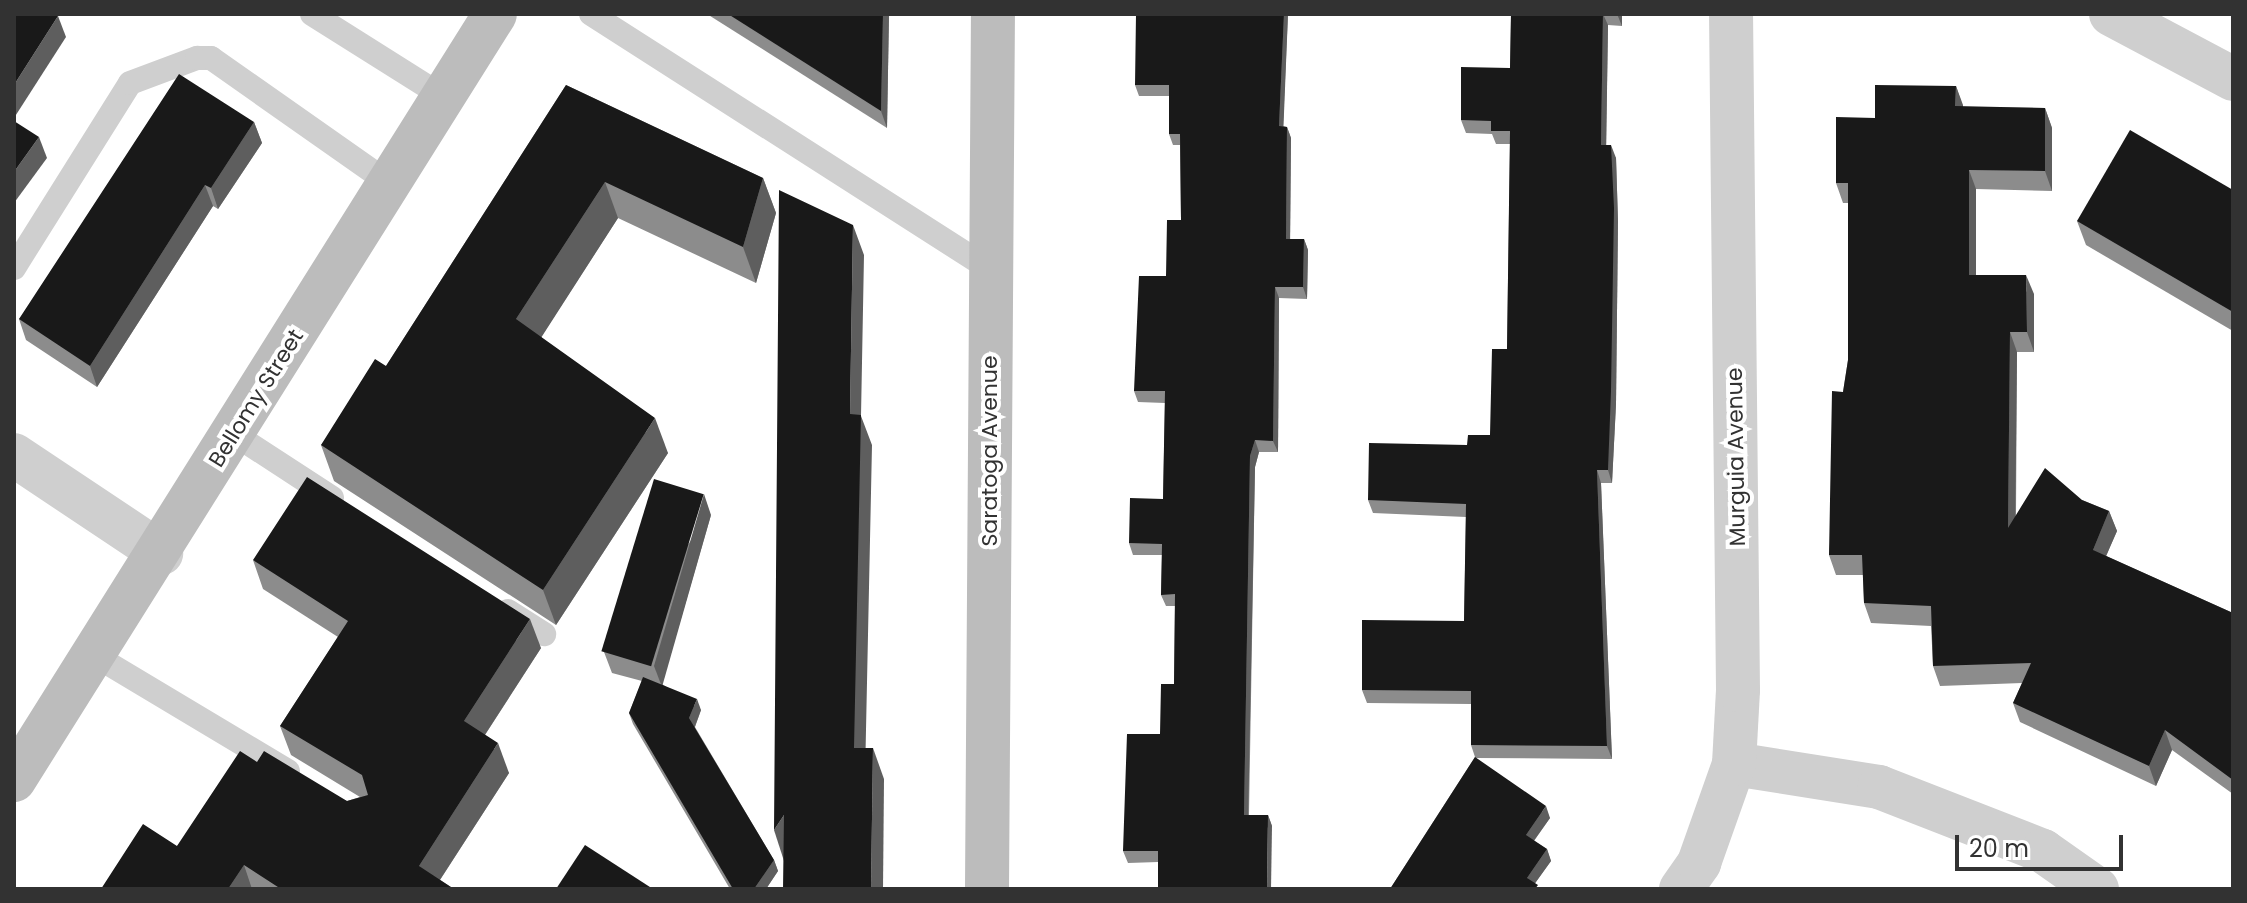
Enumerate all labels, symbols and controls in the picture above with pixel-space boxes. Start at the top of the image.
street label: Bellomy Street [203,324,309,472]
street label: Saratoga Avenue [977,355,1003,547]
street label: Murguia Avenue [1721,367,1751,547]
scale bar [1959,819,2127,869]
text: 20 m [1969,832,2029,865]

